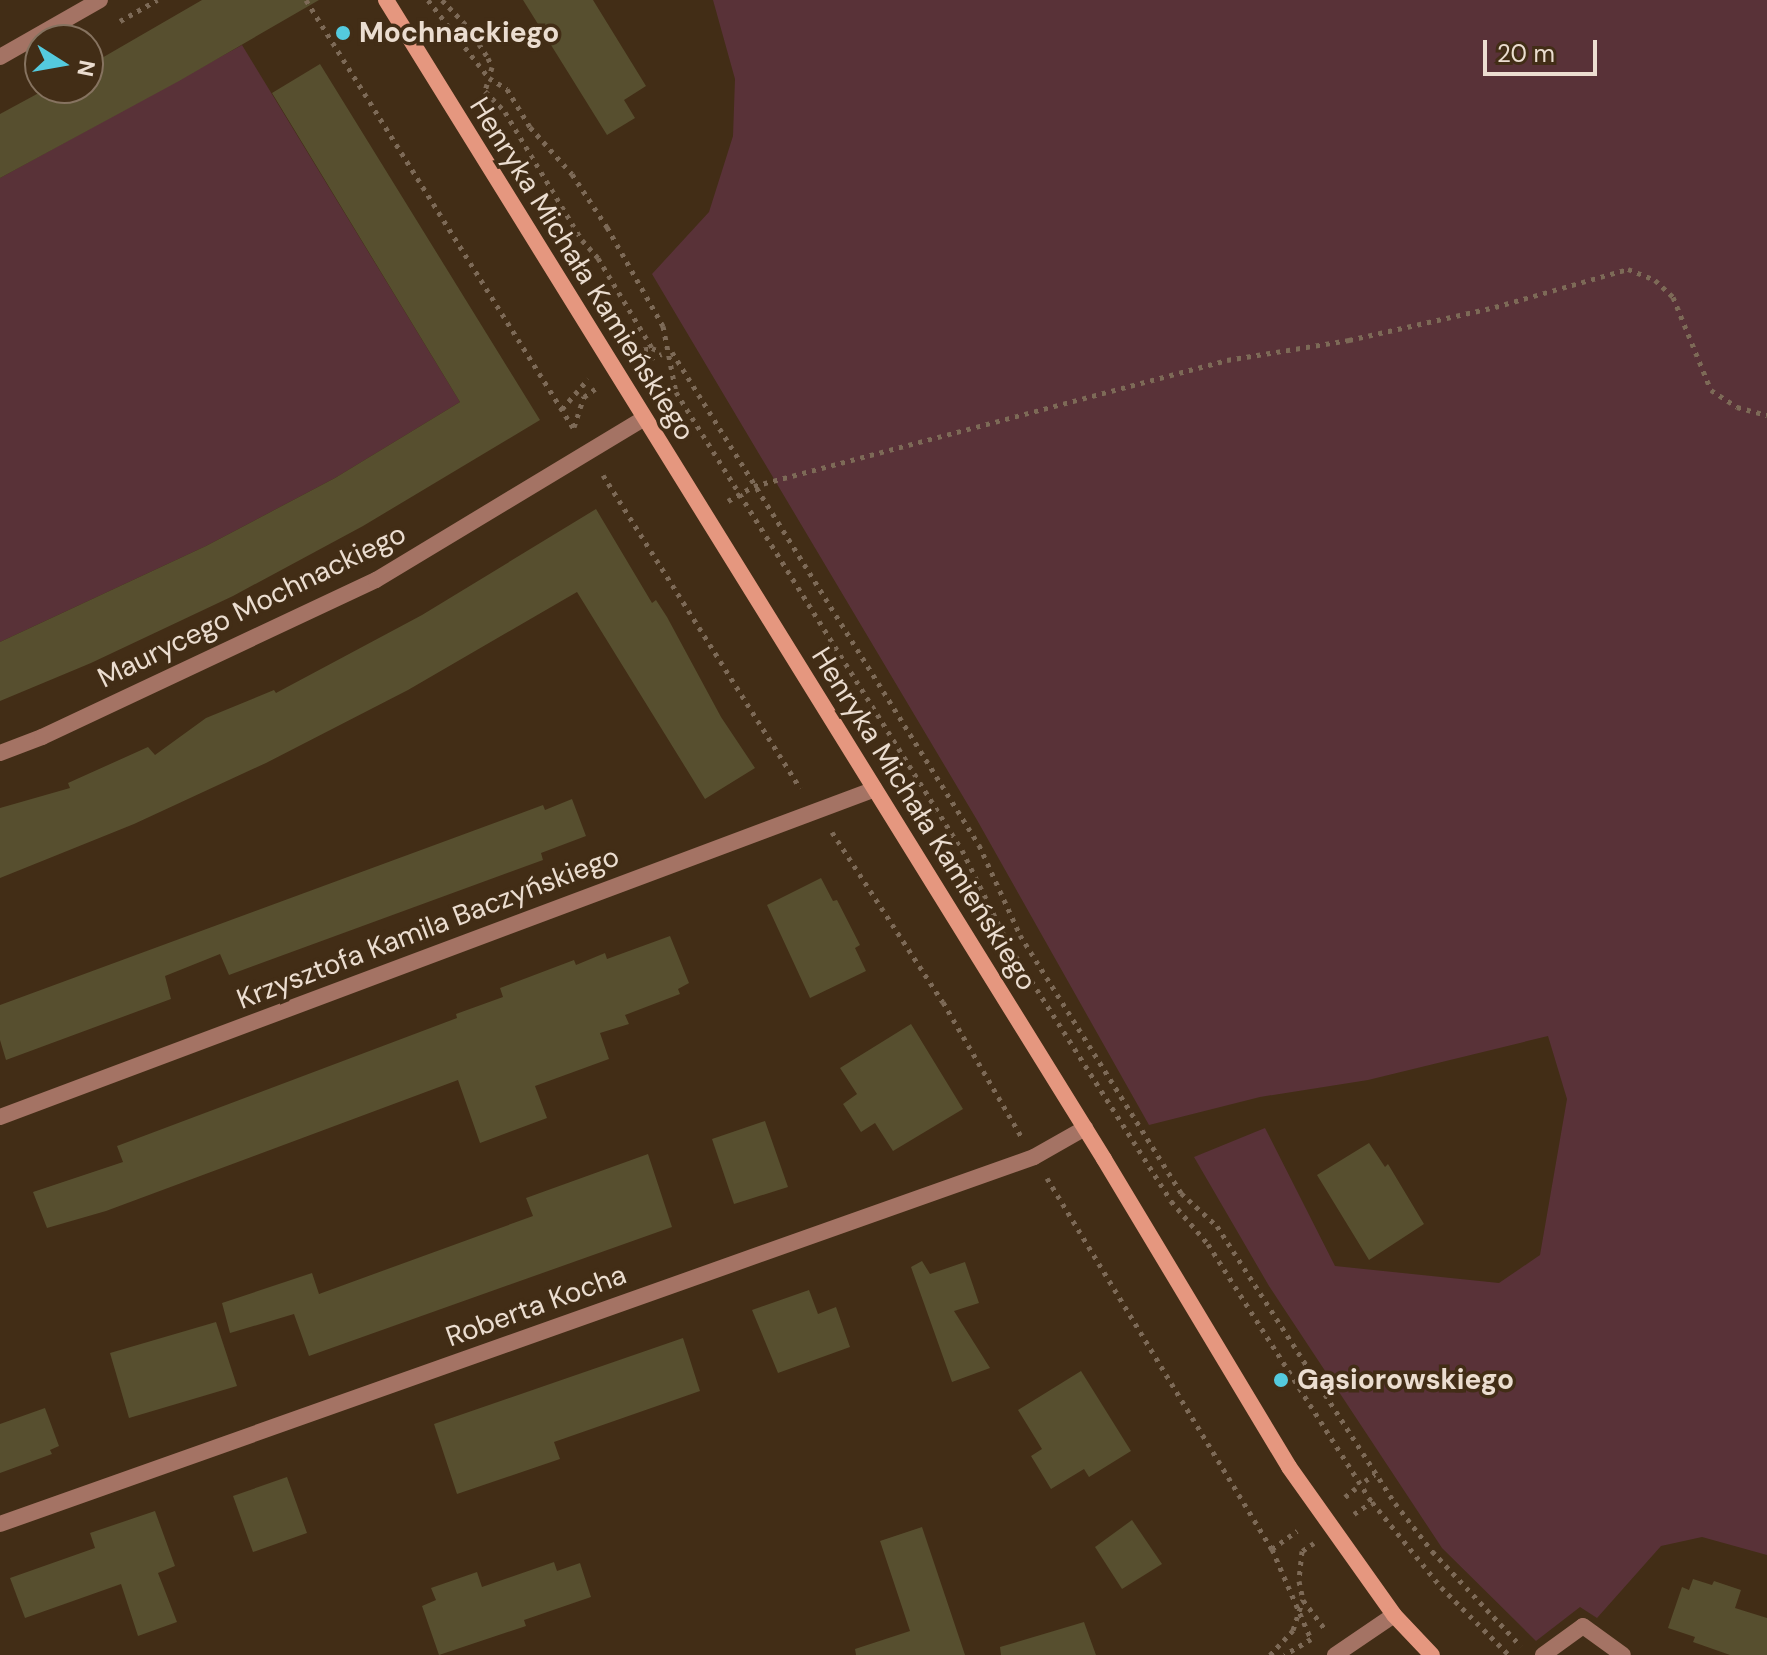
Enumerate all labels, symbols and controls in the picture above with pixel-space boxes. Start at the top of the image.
place label: Mochnackiego [359,16,559,50]
north arrow [24,24,104,104]
marker: Mochnackiego [334,24,352,42]
scale bar [1487,24,1601,74]
text: 20 m [1497,38,1555,69]
text: N [70,58,102,79]
street label: Henryka Michała Kamieńskiego [462,91,702,447]
street label: Maurycego Mochnackiego [93,517,411,695]
street label: Henryka Michała Kamieńskiego [804,641,1044,997]
street label: Krzysztofa Kamila Baczyńskiego [232,839,624,1017]
street label: Roberta Kocha [441,1258,631,1354]
place label: Gąsiorowskiego [1297,1363,1514,1397]
marker: Gąsiorowskiego [1272,1371,1290,1389]

